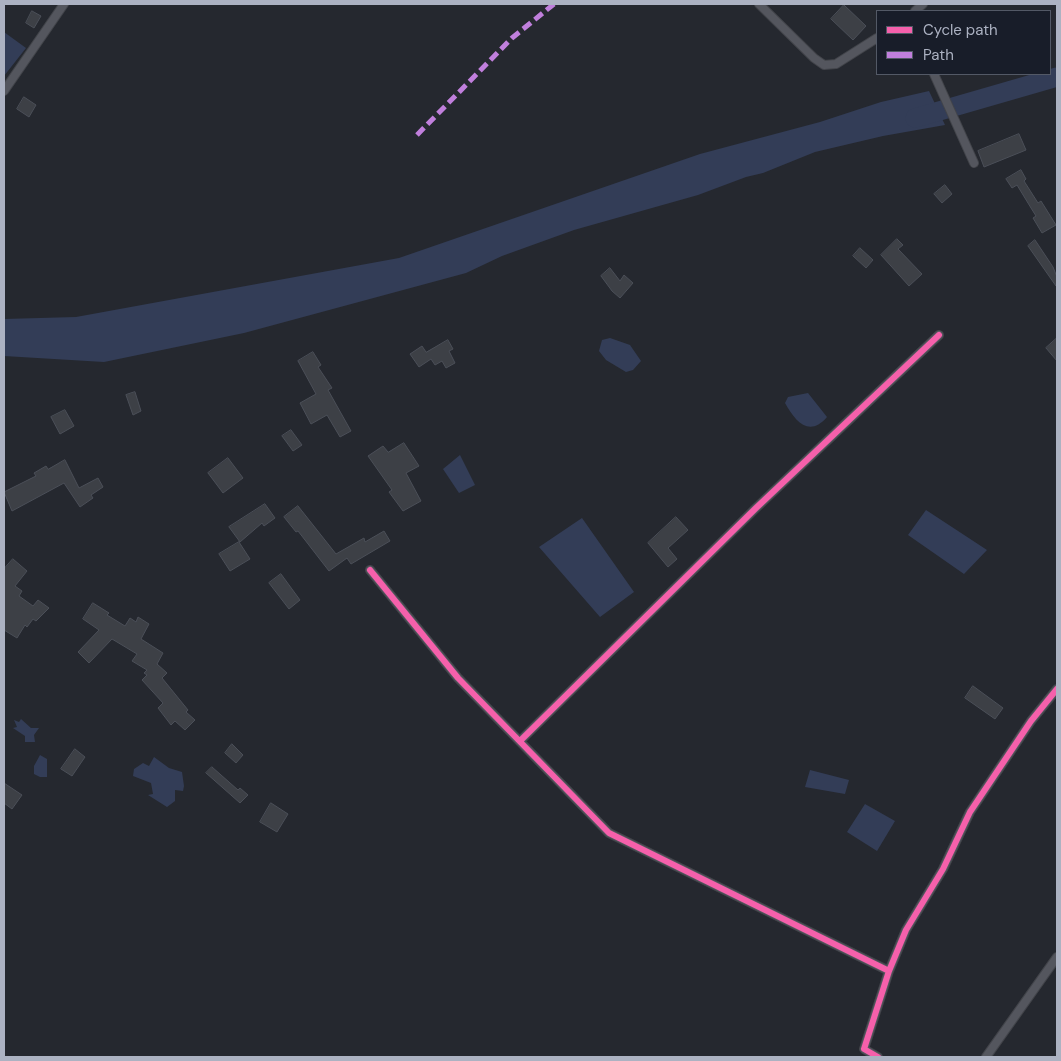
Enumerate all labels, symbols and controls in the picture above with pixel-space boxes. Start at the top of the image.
legend [876,10,1051,75]
text: Cycle path [923,20,998,40]
text: Path [923,45,954,65]

